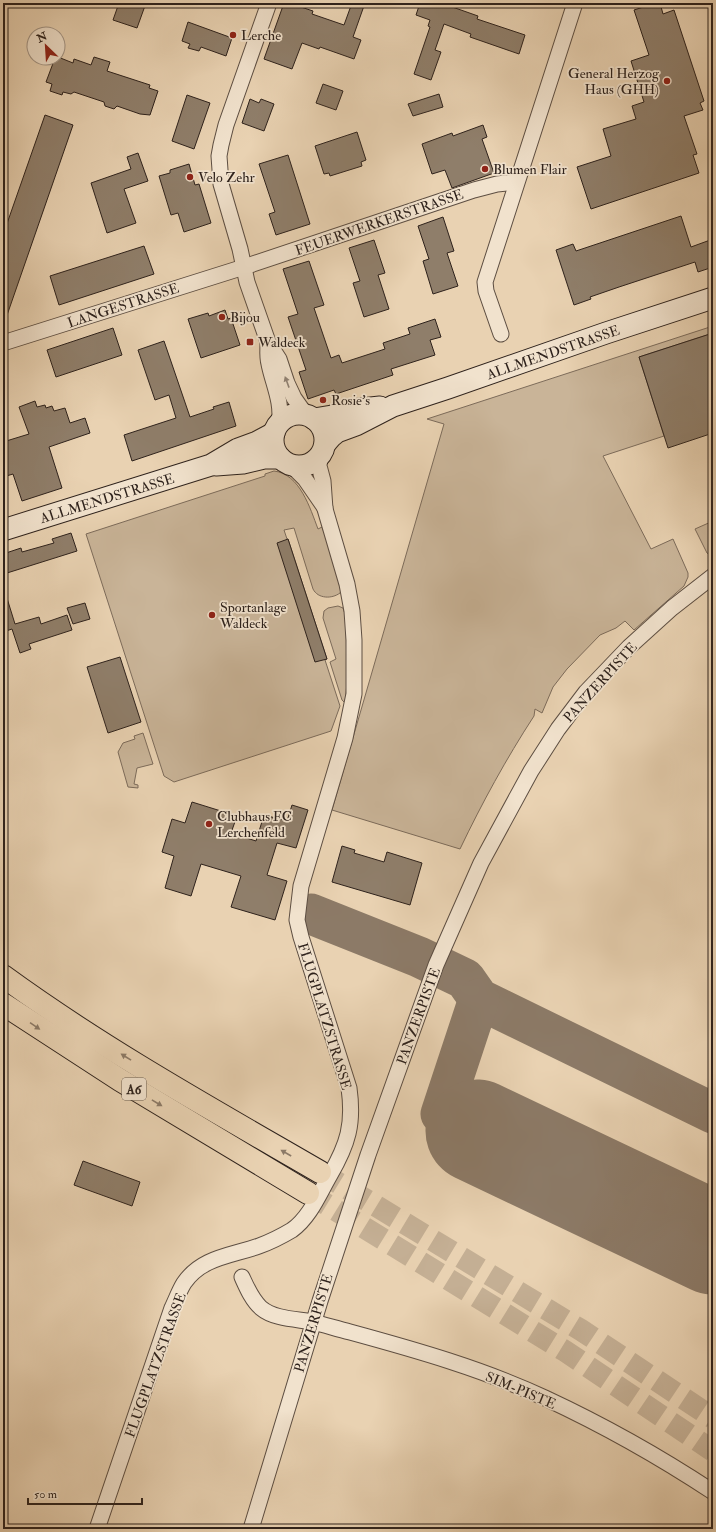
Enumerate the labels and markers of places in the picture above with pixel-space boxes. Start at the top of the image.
place label: Lerche [241,27,281,44]
marker: Lerche [228,30,238,40]
place label: General Herzog Haus (GHH) [568,65,660,98]
marker: General Herzog Haus (GHH) [662,76,672,86]
place label: Blumen Flair [493,161,568,178]
marker: Blumen Flair [480,164,490,174]
place label: Velo Zehr [198,169,255,186]
marker: Velo Zehr [185,172,195,182]
place label: Bijou [230,309,260,326]
marker: Bijou [217,312,227,322]
place label: Waldeck [257,334,306,351]
marker: Waldeck [245,337,255,347]
place label: Rosie's [331,392,370,409]
marker: Rosie's [318,395,328,405]
place label: Sportanlage Waldeck [219,599,287,632]
marker: Sportanlage Waldeck [207,610,217,620]
place label: Clubhaus FC Lerchenfeld [217,808,292,841]
marker: Clubhaus FC Lerchenfeld [204,819,214,829]

